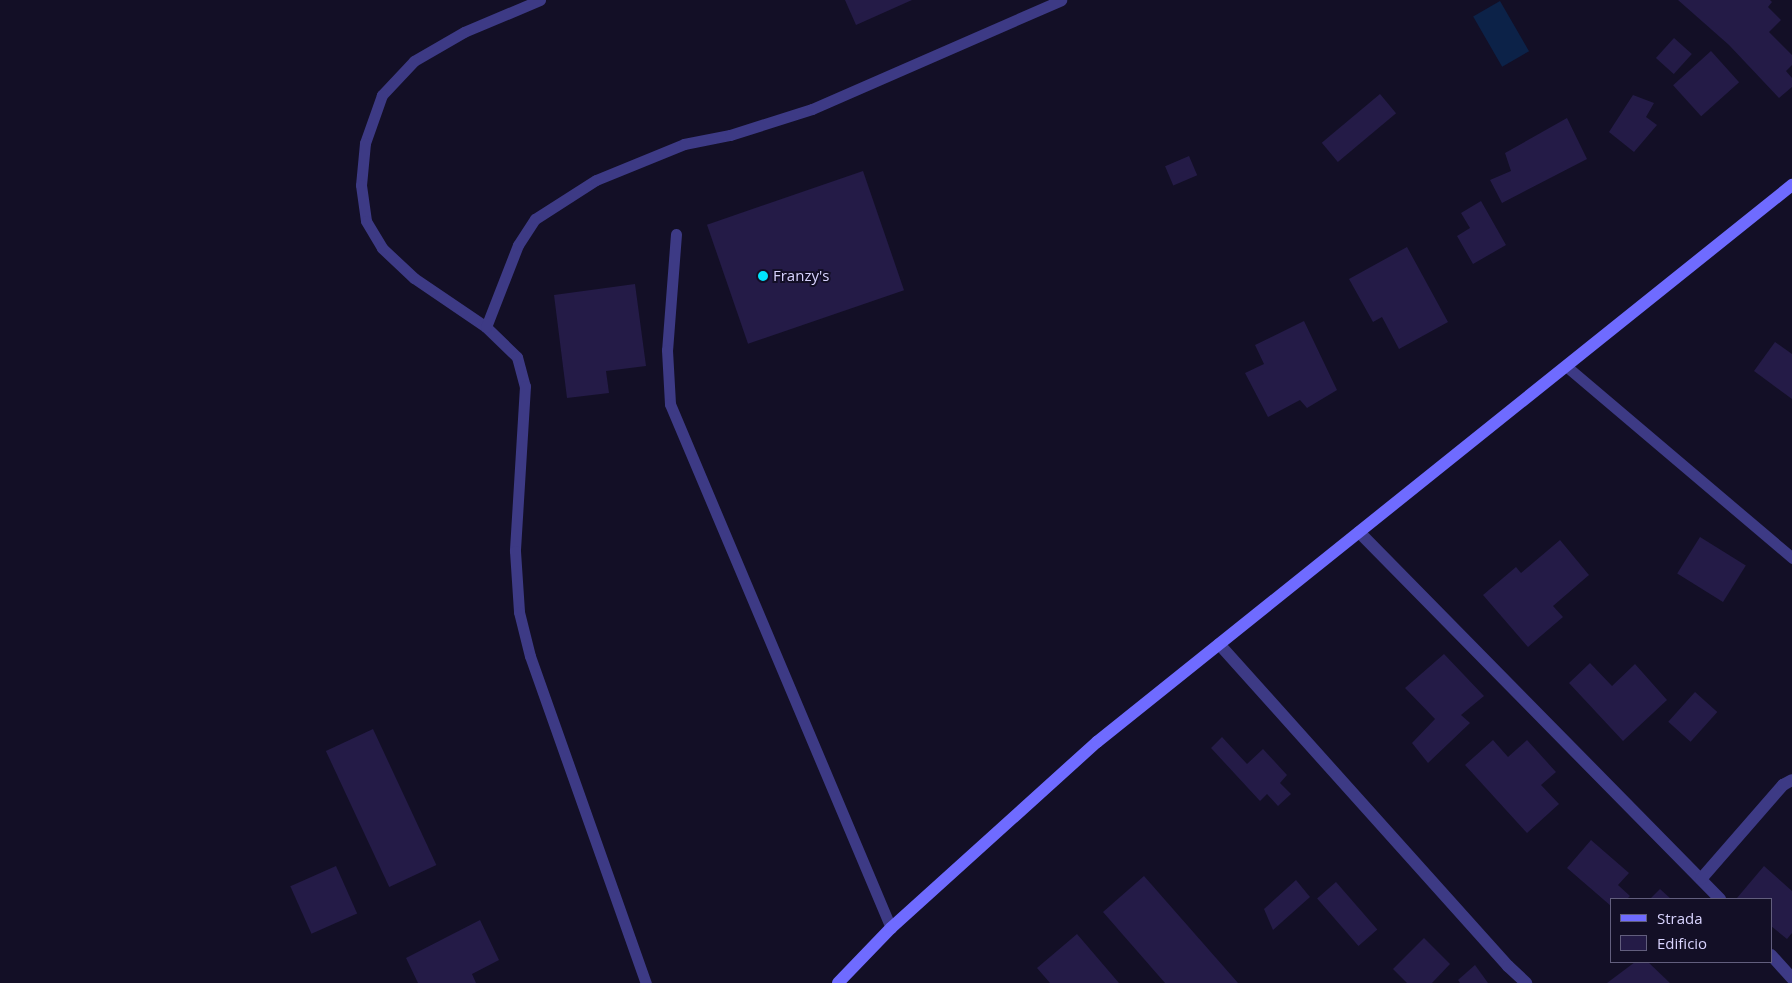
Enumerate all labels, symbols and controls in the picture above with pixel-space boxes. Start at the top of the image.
place label: Franzy's [773,267,829,285]
marker: Franzy's [757,270,769,282]
legend [1610,898,1772,963]
text: Strada [1657,908,1703,928]
text: Edificio [1657,933,1707,953]

